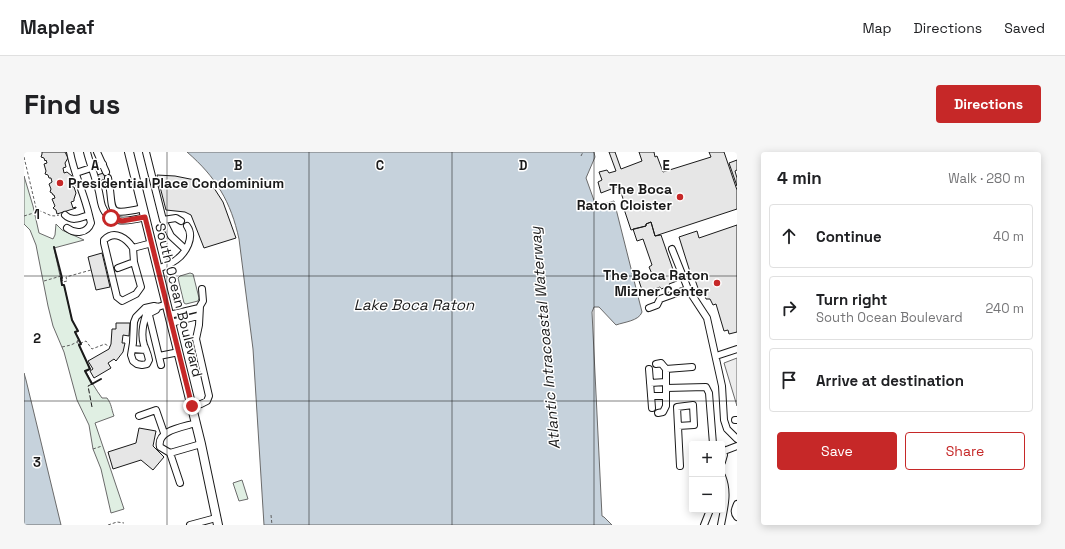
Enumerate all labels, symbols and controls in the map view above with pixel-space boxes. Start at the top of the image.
text: Mapleaf [20,15,94,40]
text: Map [862,19,892,37]
text: Directions [914,19,982,37]
text: Saved [1004,19,1045,37]
button: Directions [936,85,1041,123]
text: Find us [24,86,121,122]
text: A [91,157,100,174]
text: B [234,157,243,174]
text: C [376,157,384,174]
text: D [519,157,528,174]
text: E [662,157,670,174]
text: 4 min [777,167,822,189]
text: Walk · 280 m [948,170,1025,187]
place label: Presidential Place Condominium [68,174,284,192]
marker: Presidential Place Condominium [55,178,65,188]
place label: The Boca Raton Cloister [577,180,672,214]
marker: The Boca Raton Cloister [675,192,685,202]
text: 1 [34,206,40,223]
route start [102,209,120,227]
street label: South Ocean Boulevard [151,221,207,379]
water label: Atlantic Intracoastal Waterway [525,225,564,450]
icon: ahead [778,225,800,247]
text: Continue [816,227,882,246]
text: 40 m [993,228,1024,245]
place label: The Boca Raton Mizner Center [603,266,709,300]
marker: The Boca Raton Mizner Center [712,278,722,288]
text: Turn right [816,290,887,309]
water label: Lake Boca Raton [354,295,475,314]
icon: right [778,297,800,319]
text: 240 m [986,300,1024,317]
text: South Ocean Boulevard [816,309,963,326]
text: 2 [33,330,41,347]
icon: arrive [778,369,800,391]
text: Arrive at destination [816,371,964,390]
route end [183,397,201,415]
button: Save [777,432,897,470]
button: Share [905,432,1025,470]
map controls [689,441,725,513]
button: + [689,441,725,477]
text: 3 [33,454,41,471]
button: − [689,477,725,513]

